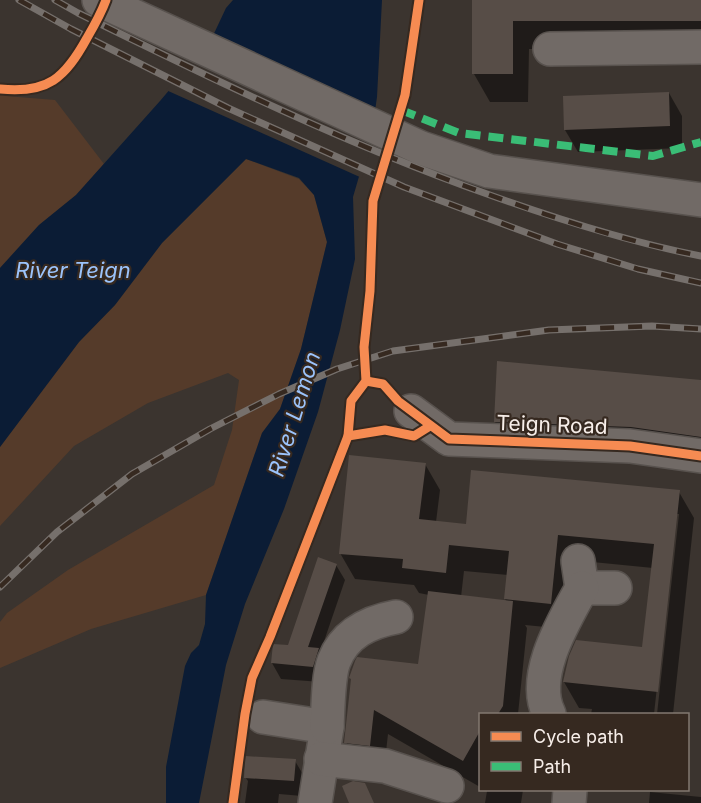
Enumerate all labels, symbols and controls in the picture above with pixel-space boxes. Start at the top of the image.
water label: River Teign [15,257,131,283]
water label: River Lemon [263,348,325,480]
street label: Teign Road [496,410,608,439]
legend [479,713,689,791]
text: Cycle path [533,726,624,747]
text: Path [533,756,571,777]

